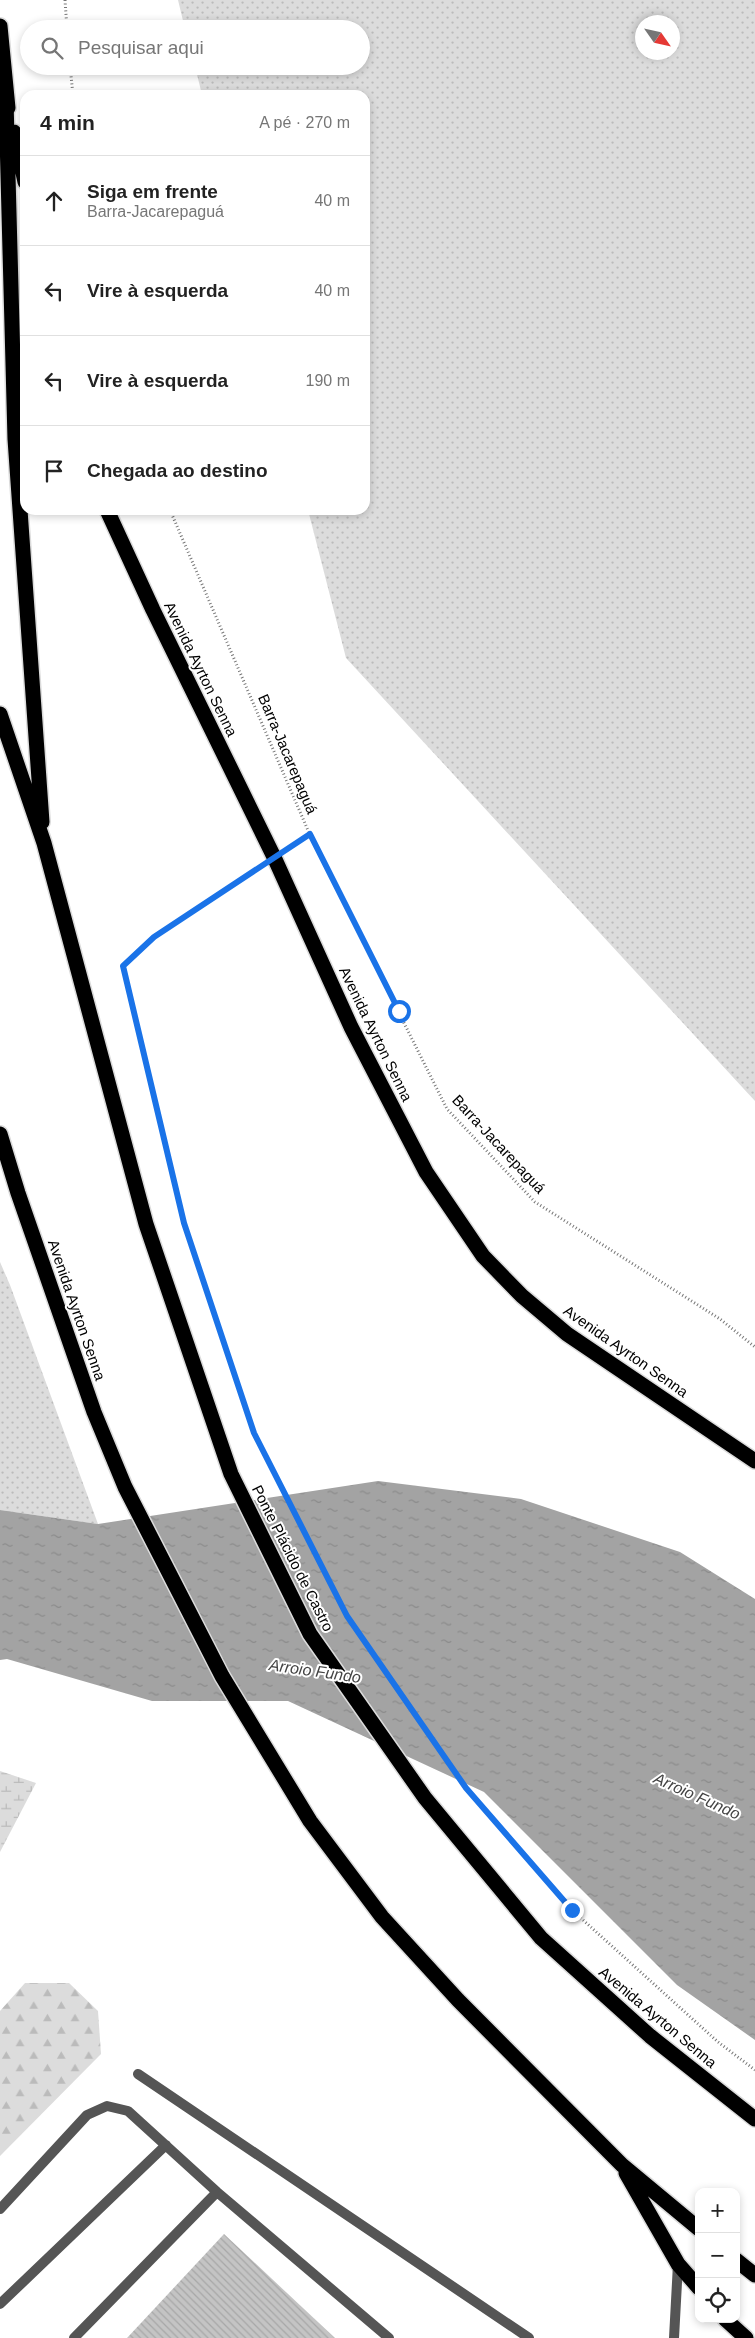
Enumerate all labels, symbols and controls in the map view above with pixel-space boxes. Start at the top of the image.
north arrow [635,15,680,60]
search box [20,20,370,75]
icon: search [38,34,66,62]
text: Pesquisar aqui [78,37,204,58]
text: 4 min [40,111,95,134]
text: A pé · 270 m [259,114,350,131]
text: Siga em frente [87,181,218,202]
icon: ahead [40,187,68,215]
text: 40 m [314,192,350,209]
text: Barra-Jacarepaguá [87,203,224,220]
icon: left [40,277,68,305]
text: Vire à esquerda [87,280,228,301]
text: 40 m [314,282,350,299]
icon: left [40,367,68,395]
text: Vire à esquerda [87,370,228,391]
text: 190 m [306,372,350,389]
icon: arrive [40,457,68,485]
text: Chegada ao destino [87,460,268,481]
street label: Avenida Ayrton Senna [161,599,241,740]
street label: Barra-Jacarepaguá [255,692,321,817]
street label: Avenida Ayrton Senna [336,964,416,1105]
route start [388,1000,411,1023]
street label: Barra-Jacarepaguá [449,1091,549,1197]
street label: Avenida Ayrton Senna [45,1237,109,1383]
street label: Avenida Ayrton Senna [561,1302,692,1401]
street label: Ponte Plácido de Castro [249,1482,337,1634]
water label: Arroio Fundo [267,1656,362,1686]
water label: Arroio Fundo [650,1769,743,1823]
route end [561,1899,584,1922]
street label: Avenida Ayrton Senna [596,1963,721,2071]
map controls [695,2188,740,2323]
button: + [695,2188,740,2233]
button: − [695,2233,740,2278]
button: locate [695,2278,740,2323]

